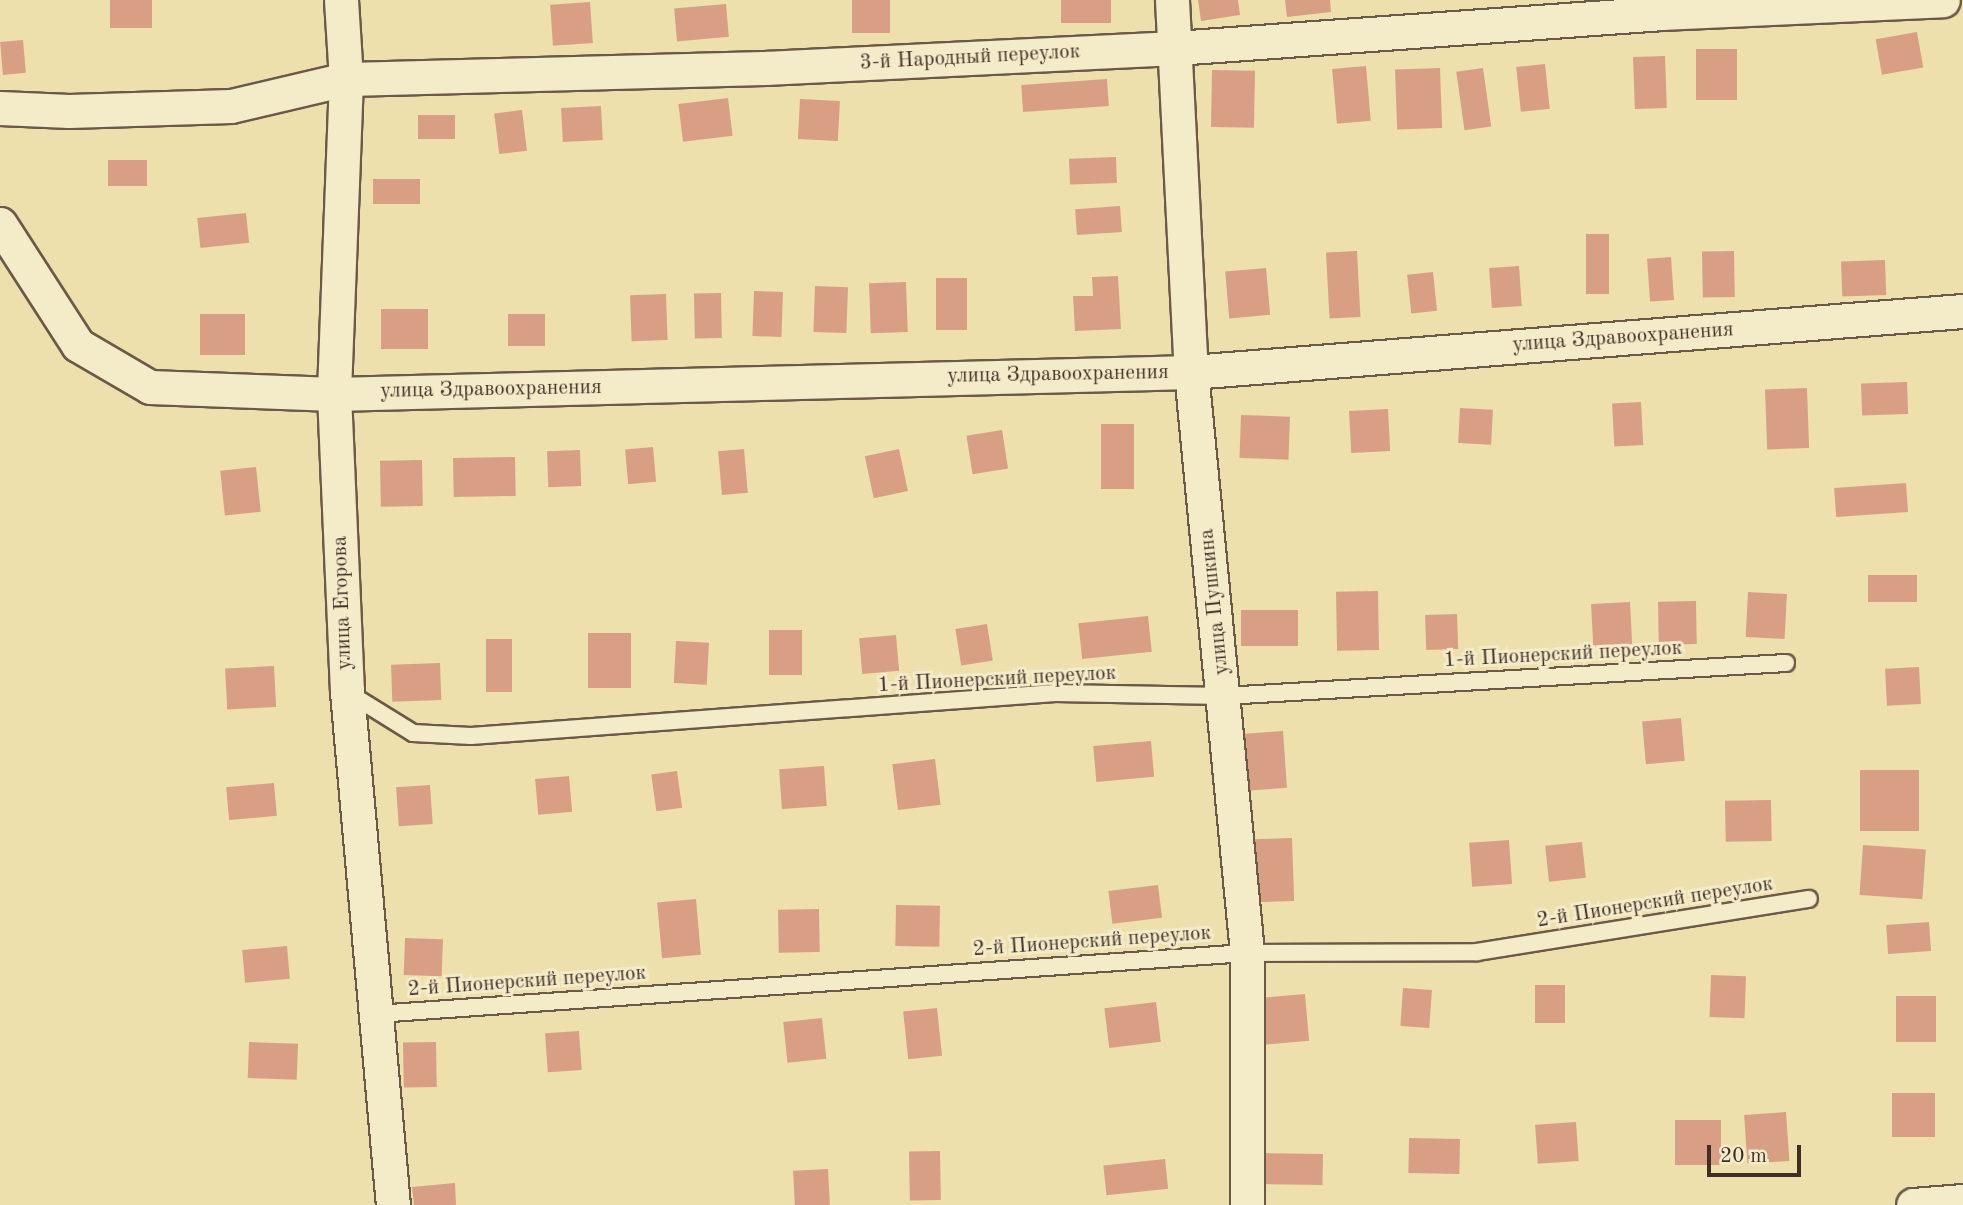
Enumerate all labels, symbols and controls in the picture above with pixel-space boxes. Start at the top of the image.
street label: 3-й Народный переулок [859,40,1081,76]
street label: улица Здравоохранения [1512,318,1734,358]
street label: улица Здравоохранения [947,360,1169,390]
street label: улица Здравоохранения [380,375,602,405]
street label: улица Пушкина [1195,528,1235,676]
street label: улица Егорова [328,535,358,671]
street label: 1-й Пионерский переулок [1443,636,1683,674]
street label: 1-й Пионерский переулок [877,661,1117,699]
street label: 2-й Пионерский переулок [1535,872,1775,934]
street label: 2-й Пионерский переулок [972,921,1212,963]
street label: 2-й Пионерский переулок [407,961,647,1003]
scale bar [1711,1132,1806,1176]
text: 20 m [1720,1146,1767,1167]

